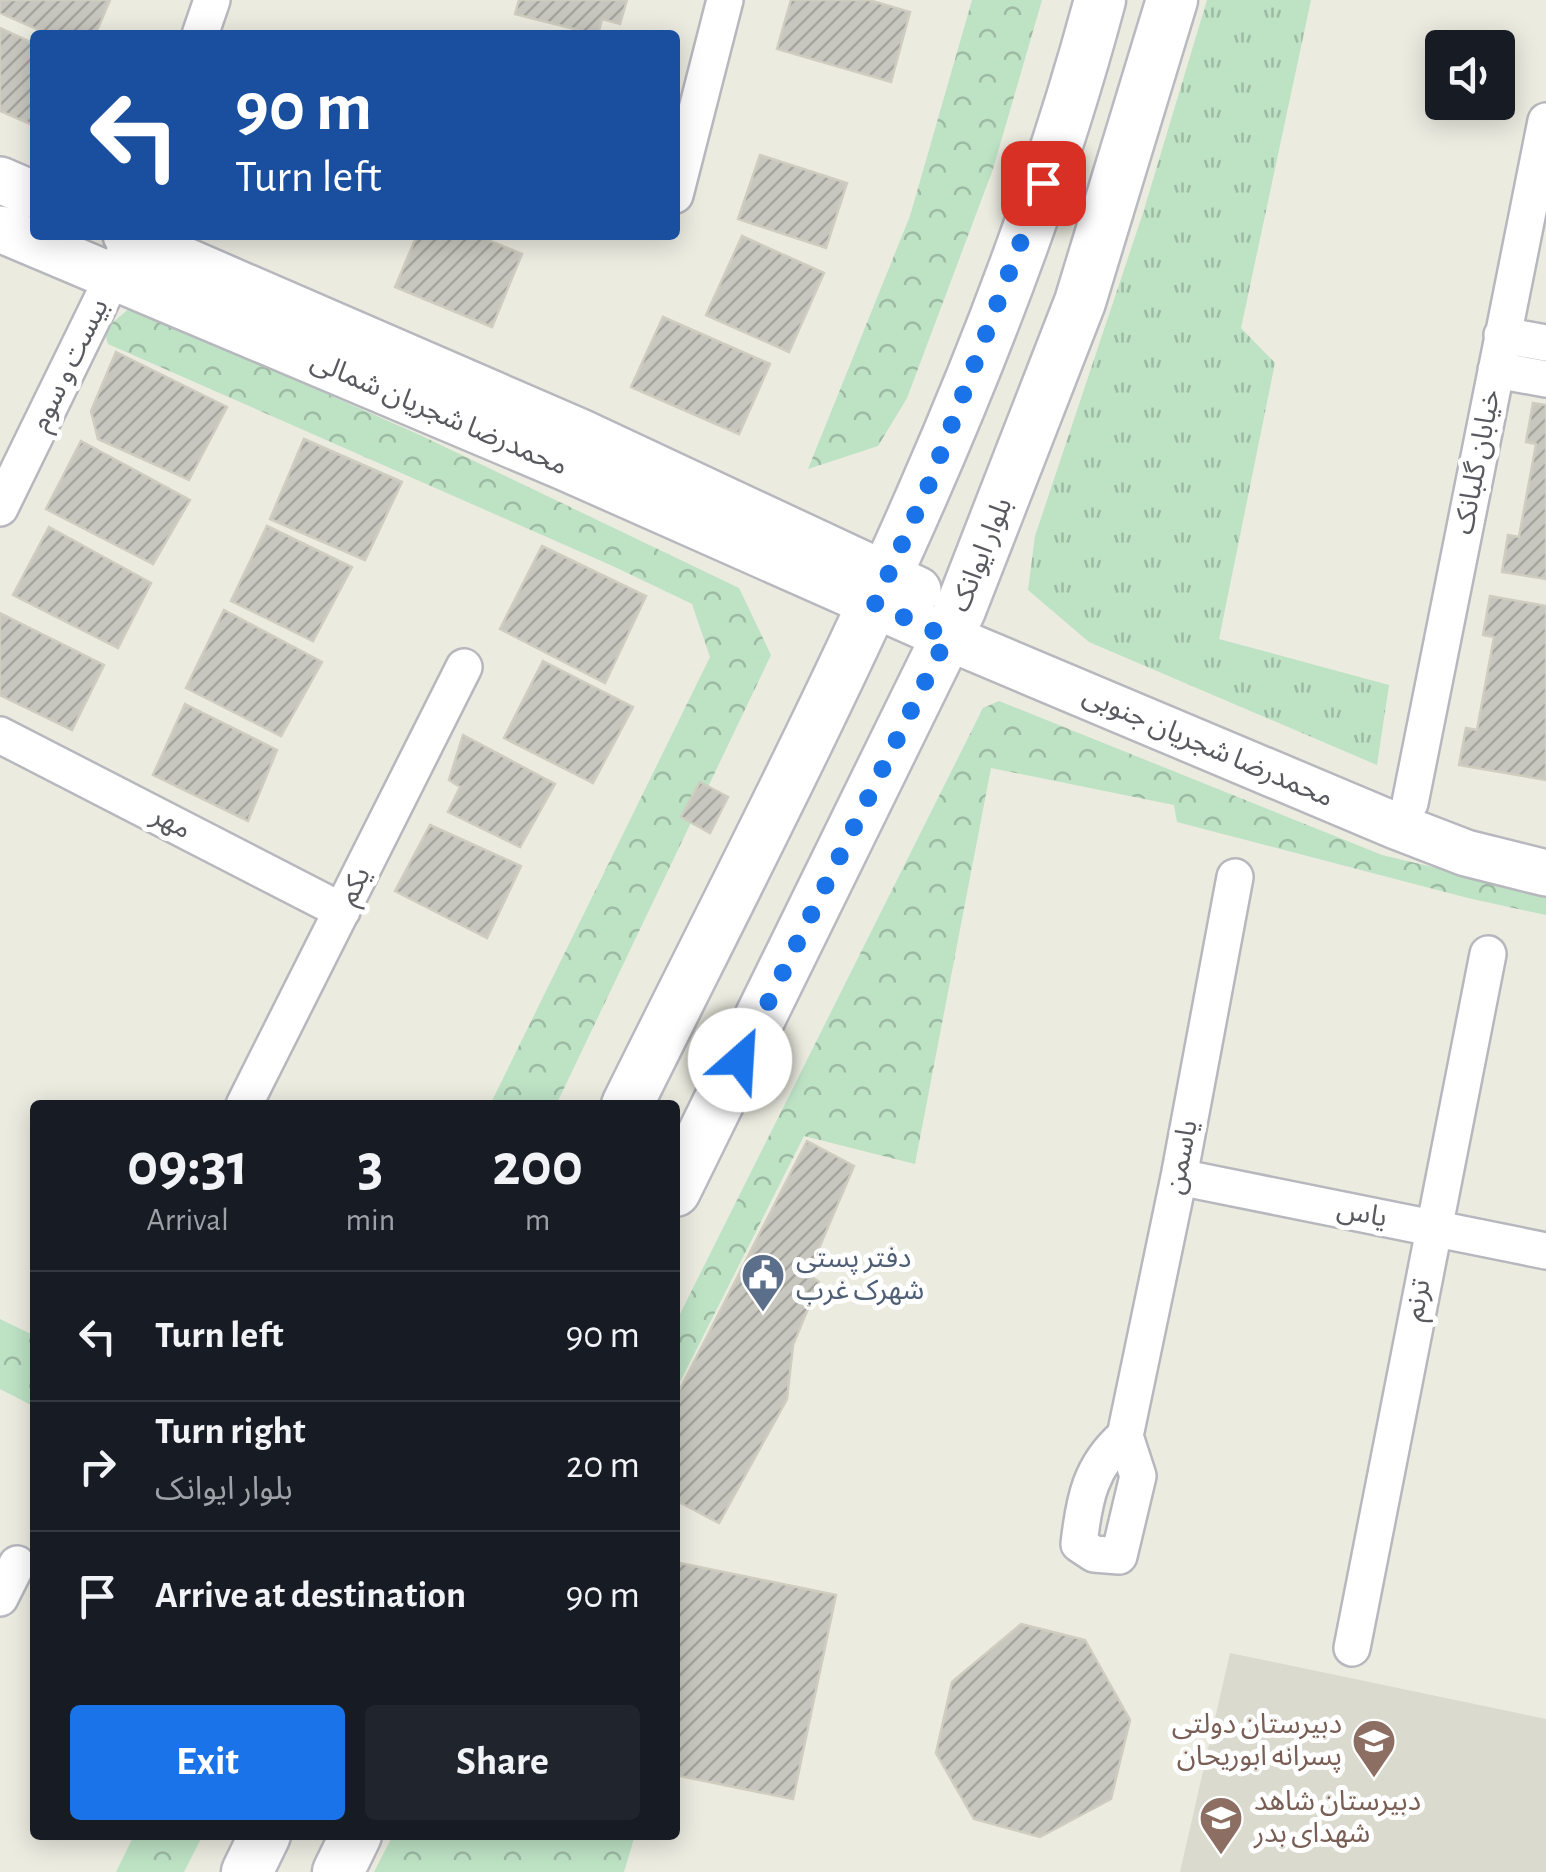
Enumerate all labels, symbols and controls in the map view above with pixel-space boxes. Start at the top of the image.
map controls [1425,30,1515,120]
button: sound [1425,30,1515,120]
icon: left [70,70,200,200]
text: 90 m [235,73,372,143]
pin [1001,141,1086,226]
text: Turn left [235,155,382,200]
icon: arrive [1016,156,1071,211]
street label: بیست و سوم [26,295,118,438]
street label: محمدرضا شجریان شمالی [306,347,571,482]
street label: خیابان گلبانک [1449,387,1506,537]
street label: بلوار ایوانک [946,494,1018,616]
street label: محمدرضا شجریان جنوبی [1078,682,1337,813]
street label: مهر [145,801,195,845]
street label: یکم [334,863,382,912]
position arrow [688,1008,792,1112]
street label: یاسمن [1161,1117,1204,1197]
text: 09:31 [127,1136,248,1196]
text: 3 [357,1136,383,1196]
text: 200 [492,1136,583,1196]
street label: یاس [1334,1195,1389,1234]
text: Arrival [147,1204,229,1236]
text: min [345,1204,395,1236]
text: m [525,1204,550,1236]
place label: دفتر پستی شهرک غرب [796,1245,924,1306]
public building icon: دفتر پستی شهرک غرب [740,1252,786,1313]
street label: ترنم [1400,1277,1442,1324]
icon: left [70,1309,125,1364]
text: Turn left [155,1317,283,1355]
text: 90 m [565,1317,640,1355]
text: Turn right [155,1413,305,1451]
icon: right [70,1439,125,1494]
text: 20 m [566,1447,640,1485]
text: بلوار ایوانک [155,1473,293,1505]
icon: arrive [70,1569,125,1624]
text: Arrive at destination [155,1577,466,1615]
text: 90 m [565,1577,640,1615]
button: Exit [70,1705,345,1820]
button: Share [365,1705,640,1820]
place label: دبیرستان دولتی پسرانه ابوریحان [1172,1711,1342,1773]
school or university icon: دبیرستان دولتی پسرانه ابوریحان [1351,1718,1397,1779]
place label: دبیرستان شاهد شهدای بدر [1253,1788,1421,1849]
school or university icon: دبیرستان شاهد شهدای بدر [1198,1795,1244,1856]

